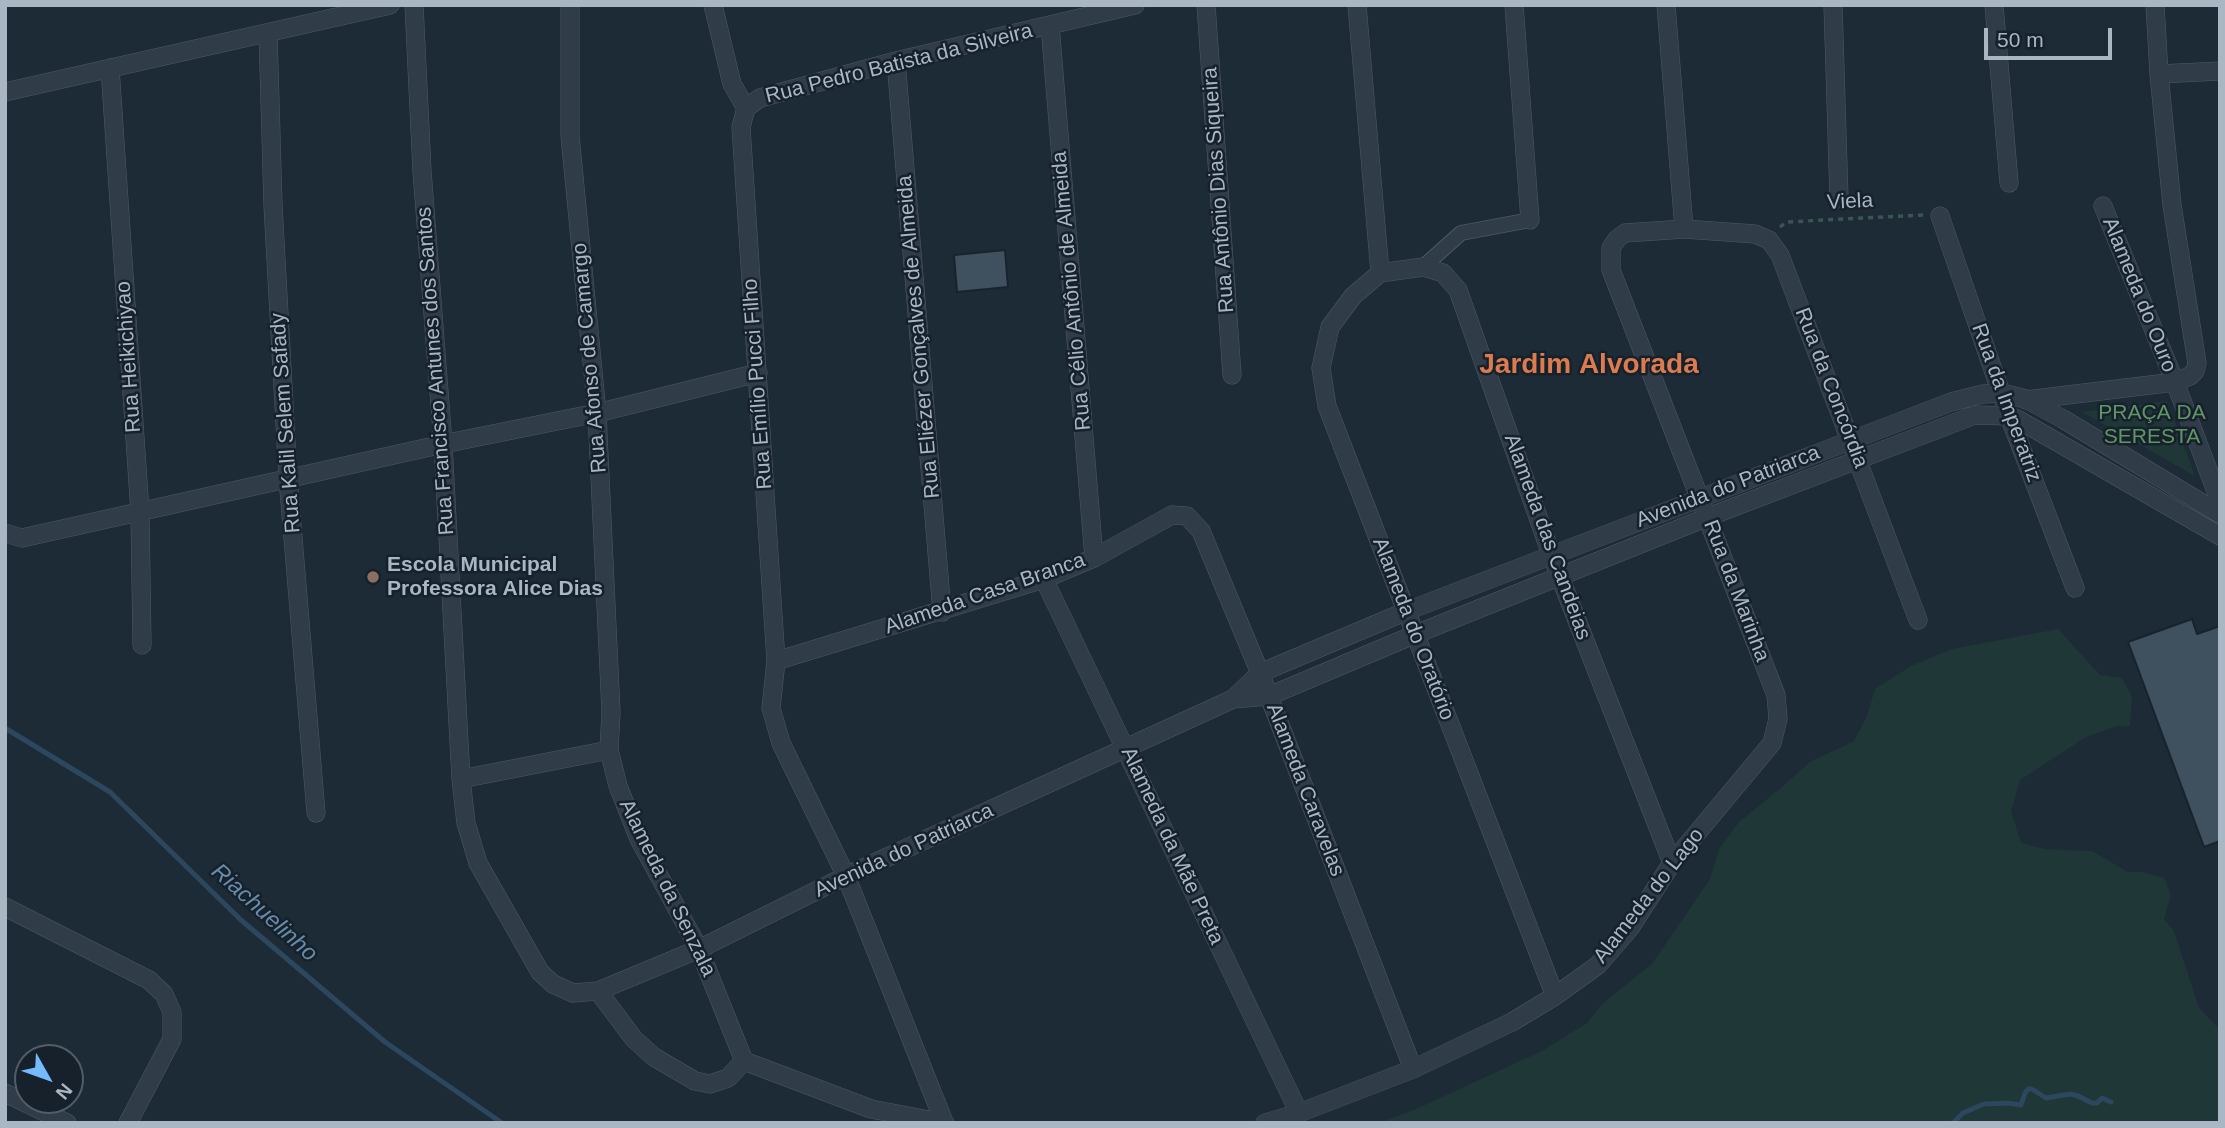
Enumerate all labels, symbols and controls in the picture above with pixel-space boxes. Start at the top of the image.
scale bar [1987,14,2115,58]
street label: Rua Pedro Batista da Silveira [763,19,1035,109]
text: 50 m [1997,28,2044,51]
street label: Rua Antônio Dias Siqueira [1198,66,1240,314]
street label: Rua Célio Antônio de Almeida [1047,150,1097,432]
street label: Rua Eliézer Gonçalves de Almeida [892,174,946,500]
street label: Viela [1826,188,1874,216]
street label: Rua Francisco Antunes dos Santos [412,206,460,536]
street label: Alameda do Ouro [2096,214,2182,376]
street label: Rua Afonso de Camargo [567,242,613,474]
street label: Rua Emílio Pucci Filho [738,278,778,490]
street label: Rua Heikichiyao [111,280,147,434]
street label: Rua da Concórdia [1789,304,1873,472]
street label: Rua Kalil Selem Safady [266,312,306,534]
street label: Rua da Imperatriz [1966,320,2046,486]
district label: Jardim Alvorada [1479,348,1699,382]
park label: PRAÇA DA SERESTA [2098,400,2206,450]
street label: Alameda das Candeias [1498,431,1596,643]
street label: Avenida do Patriarca [1633,440,1823,534]
street label: Rua da Marinha [1697,517,1775,665]
street label: Alameda do Oratório [1367,534,1459,724]
street label: Alameda Casa Branca [882,548,1088,640]
place label: Escola Municipal Professora Alice Dias [387,552,603,602]
marker: Escola Municipal Professora Alice Dias [365,569,381,585]
street label: Alameda Caravelas [1260,700,1350,880]
street label: Alameda da Mãe Preta [1115,743,1229,949]
street label: Alameda da Senzala [613,795,721,981]
street label: Avenida do Patriarca [811,798,997,904]
street label: Alameda do Lago [1588,823,1710,969]
water label: Riachuelinho [205,858,323,968]
north arrow [14,1044,84,1114]
text: N [51,1080,76,1104]

